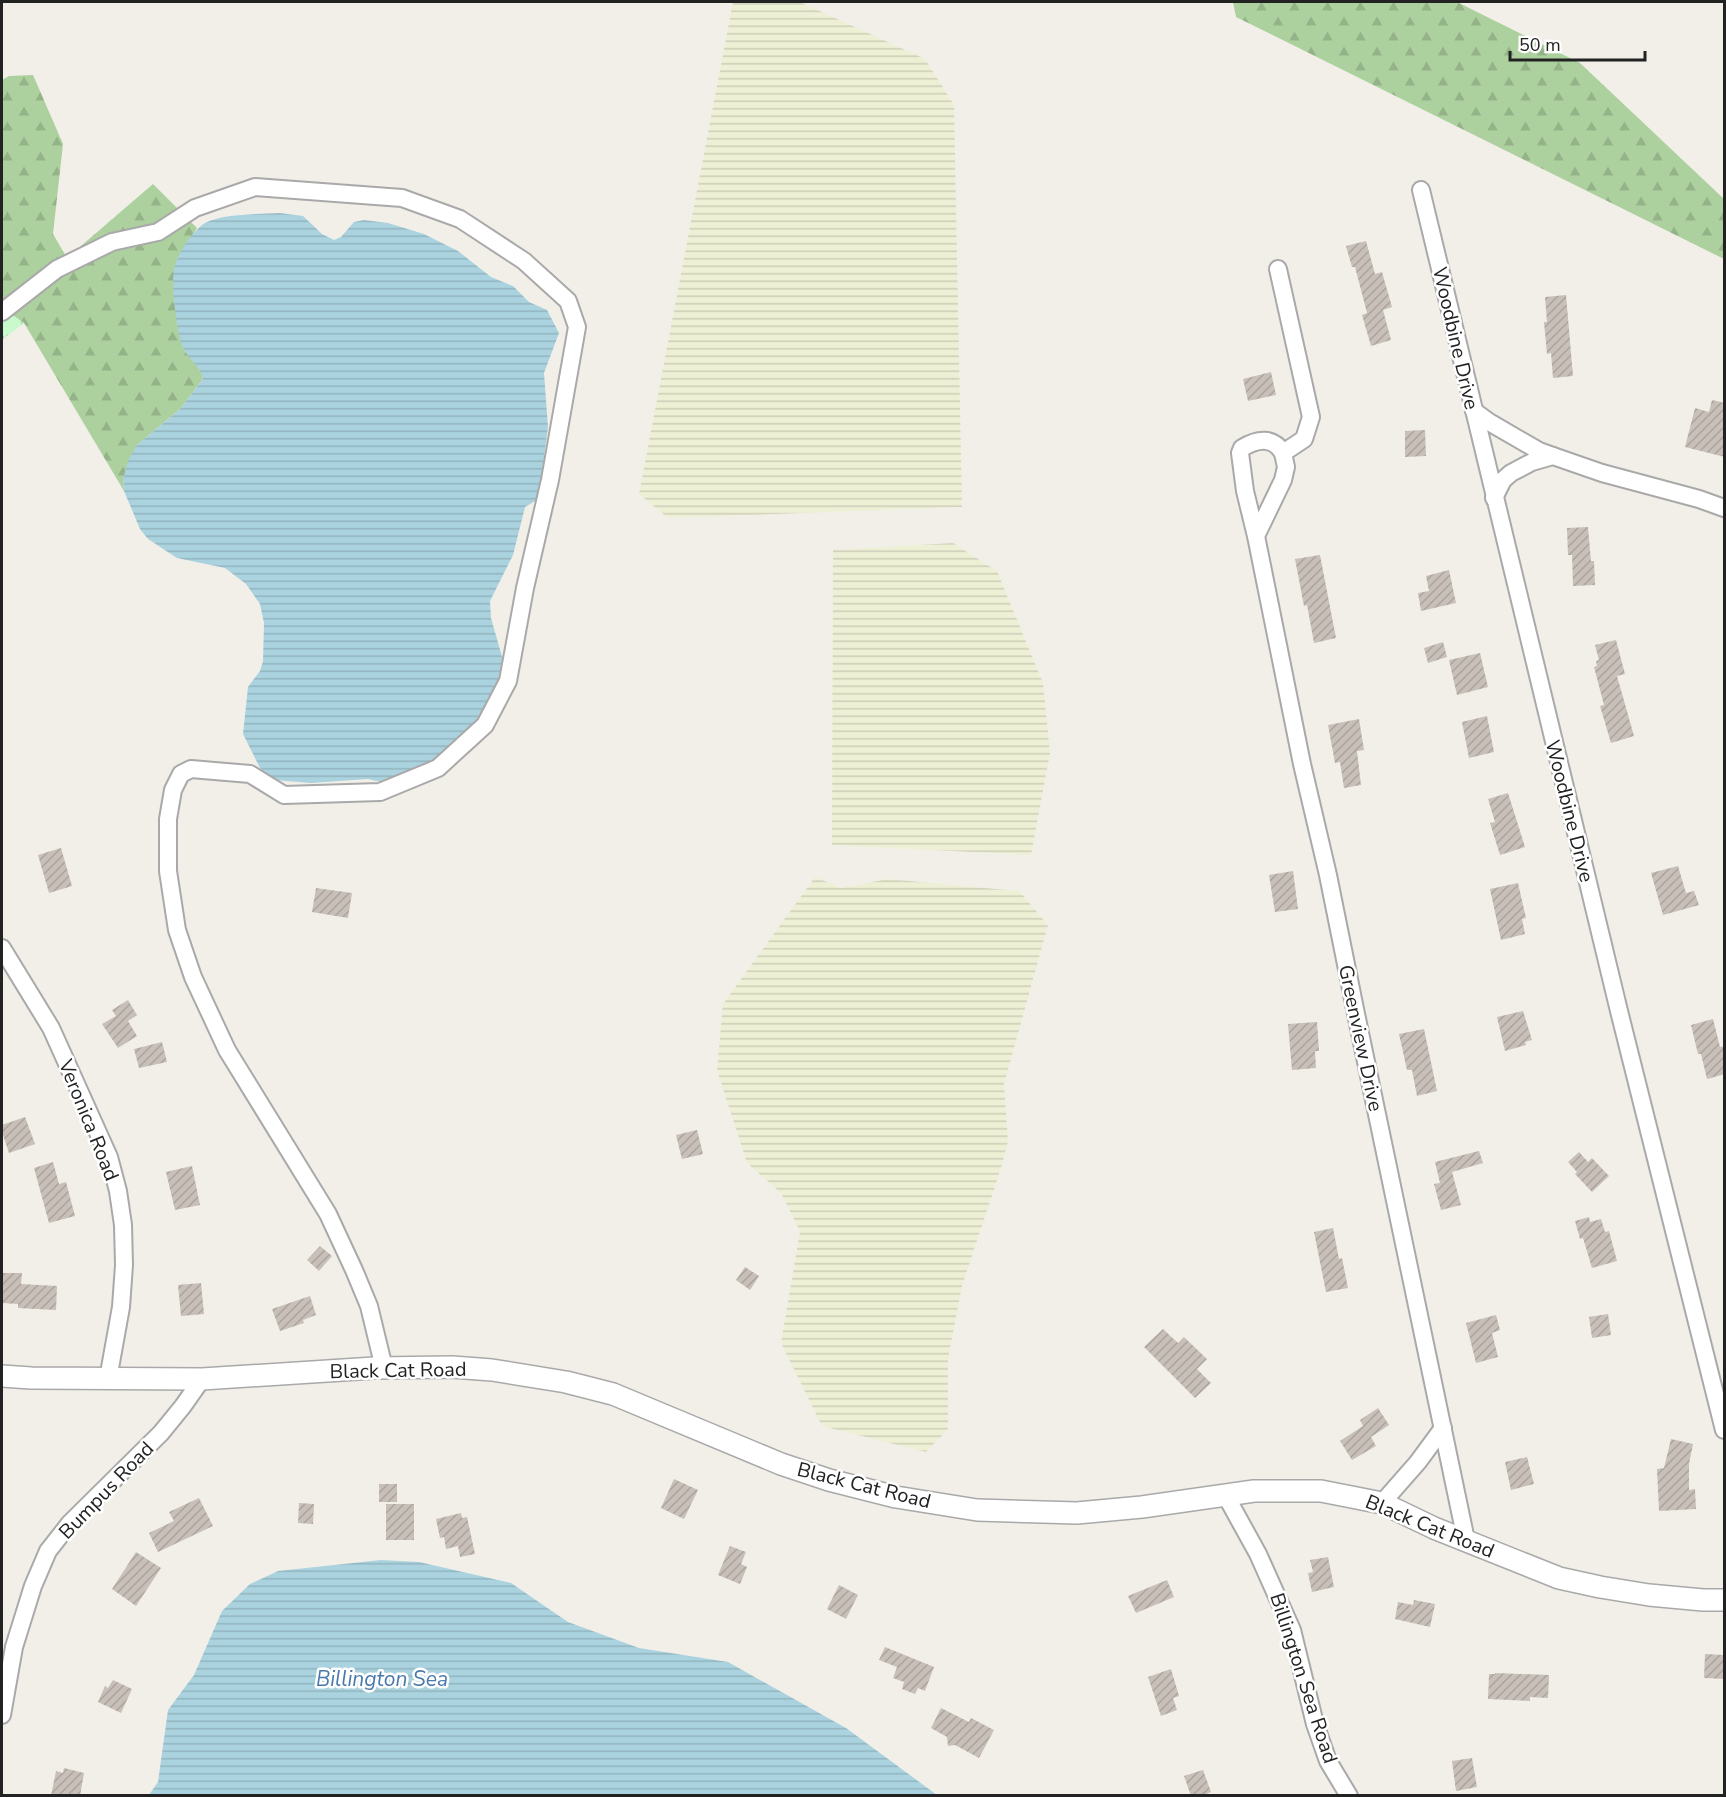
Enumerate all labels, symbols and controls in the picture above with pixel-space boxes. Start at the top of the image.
scale bar [1510,24,1645,62]
text: 50 m [1519,33,1561,57]
street label: Woodbine Drive [1426,264,1485,412]
street label: Woodbine Drive [1539,737,1600,885]
street label: Greenview Drive [1332,962,1389,1114]
street label: Veronica Road [52,1054,125,1185]
street label: Black Cat Road [329,1356,467,1385]
street label: Bumpus Road [53,1436,160,1545]
street label: Black Cat Road [794,1456,934,1515]
street label: Black Cat Road [1361,1488,1498,1565]
street label: Billington Sea Road [1263,1590,1344,1767]
water label: Billington Sea [316,1665,448,1693]

